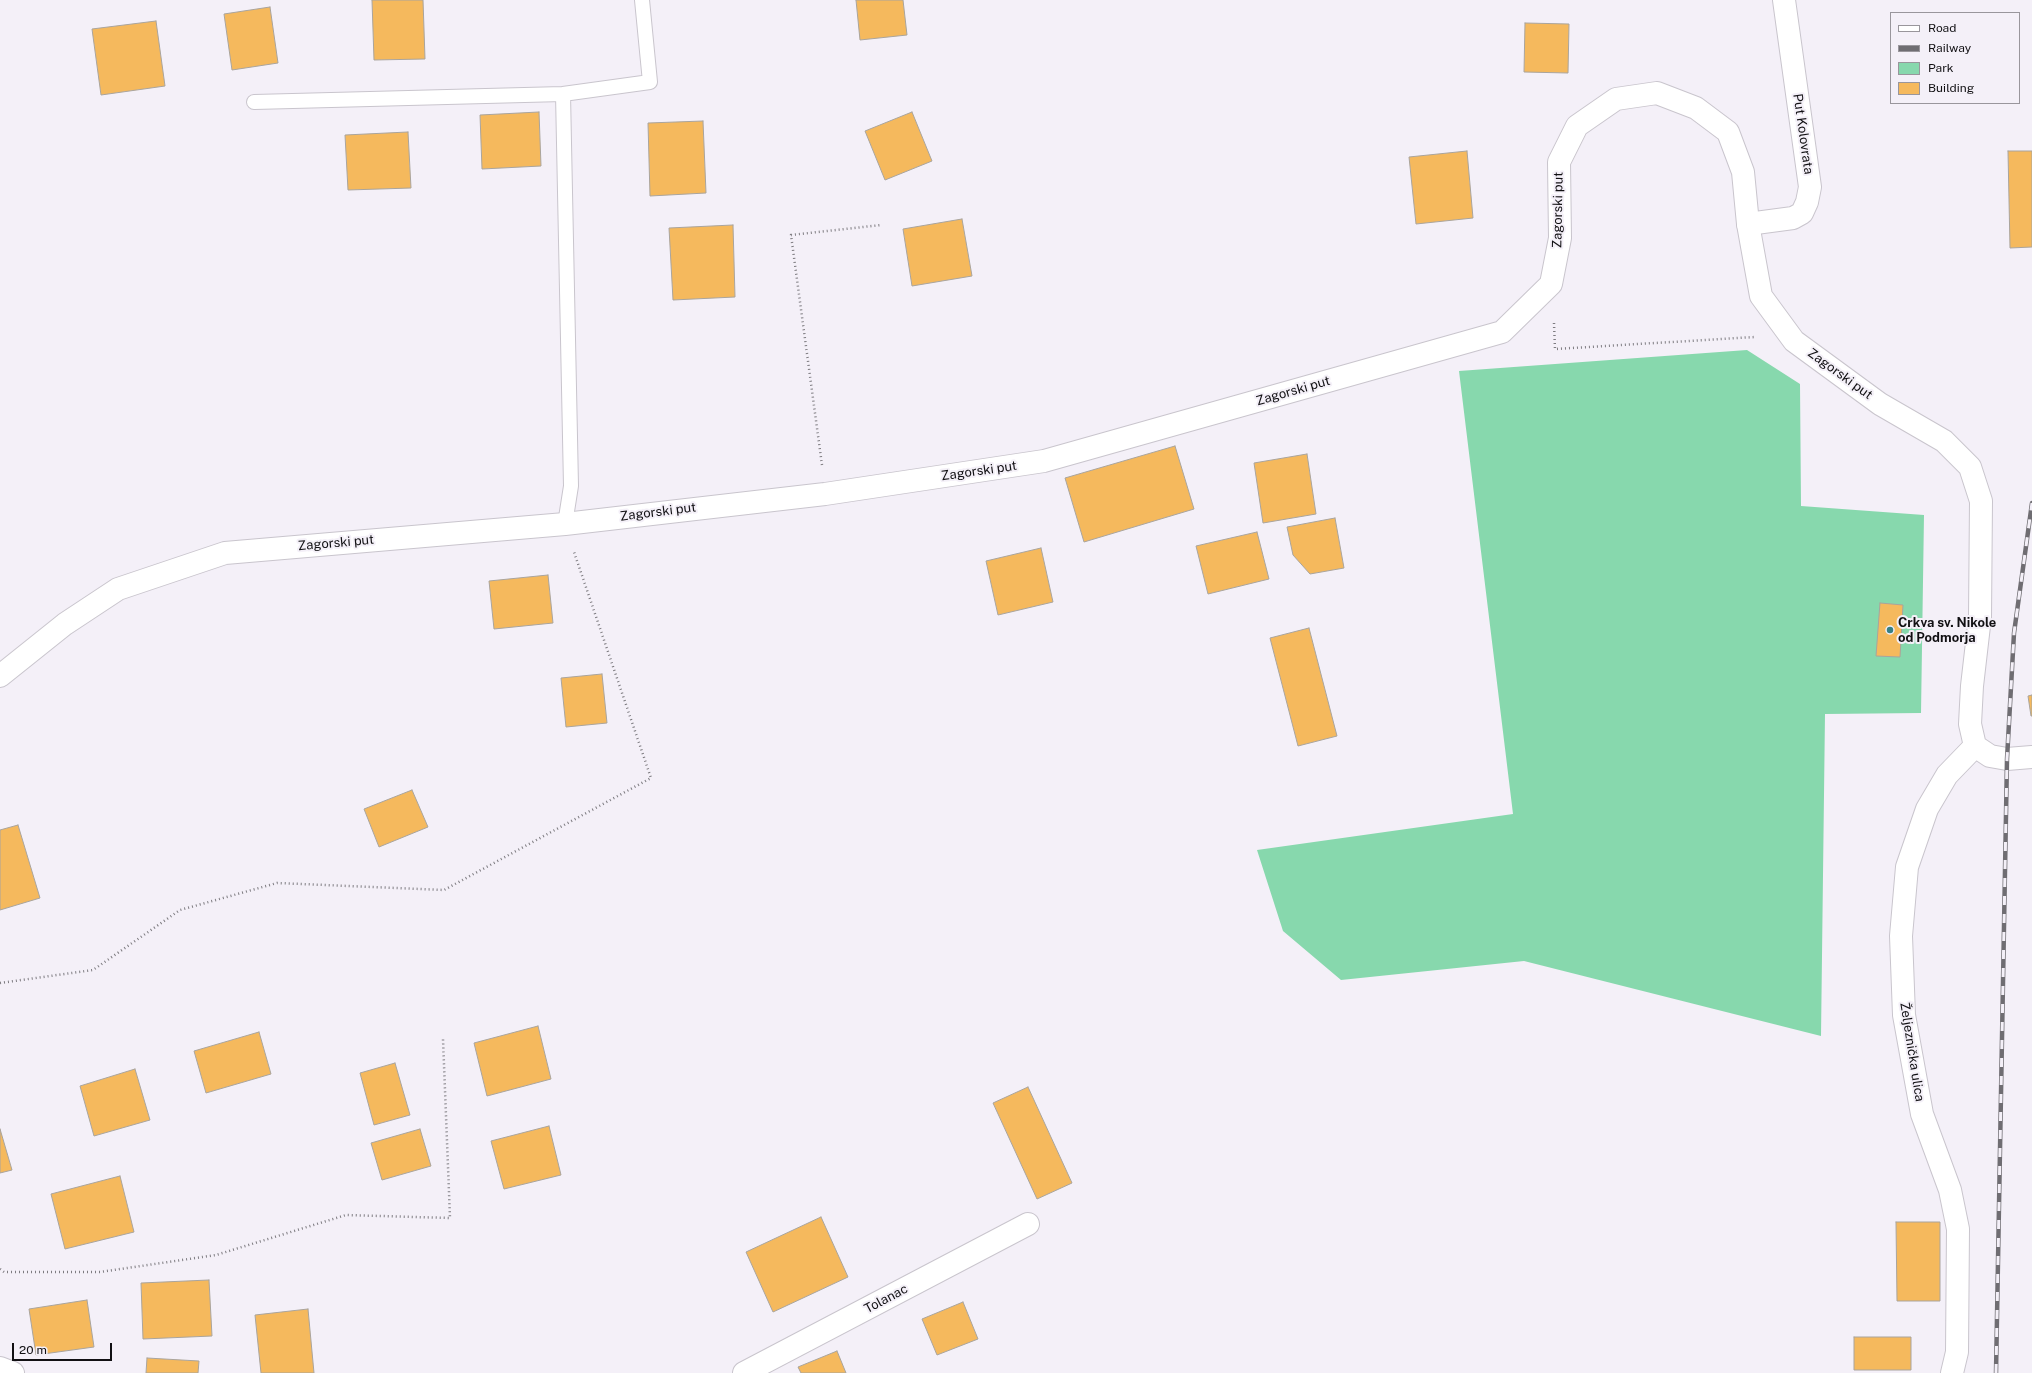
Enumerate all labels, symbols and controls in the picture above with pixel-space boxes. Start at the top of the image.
legend [1890,12,2020,104]
text: Road [1928,21,1956,35]
text: Railway [1928,41,1971,55]
text: Park [1928,61,1954,75]
text: Building [1928,81,1974,95]
street label: Put Kolovrata [1790,93,1816,175]
street label: Zagorski put [1550,172,1566,248]
street label: Zagorski put [1805,345,1875,403]
street label: Zagorski put [1254,373,1332,409]
street label: Zagorski put [940,458,1018,484]
street label: Zagorski put [619,500,697,524]
street label: Zagorski put [297,532,375,554]
place label: Crkva sv. Nikole od Podmorja [1898,615,1996,646]
marker: Crkva sv. Nikole od Podmorja [1885,625,1895,635]
street label: Željeznička ulica [1896,1001,1928,1103]
street label: Tolanac [862,1281,910,1317]
scale bar [14,1335,114,1361]
text: 20 m [19,1343,47,1357]

